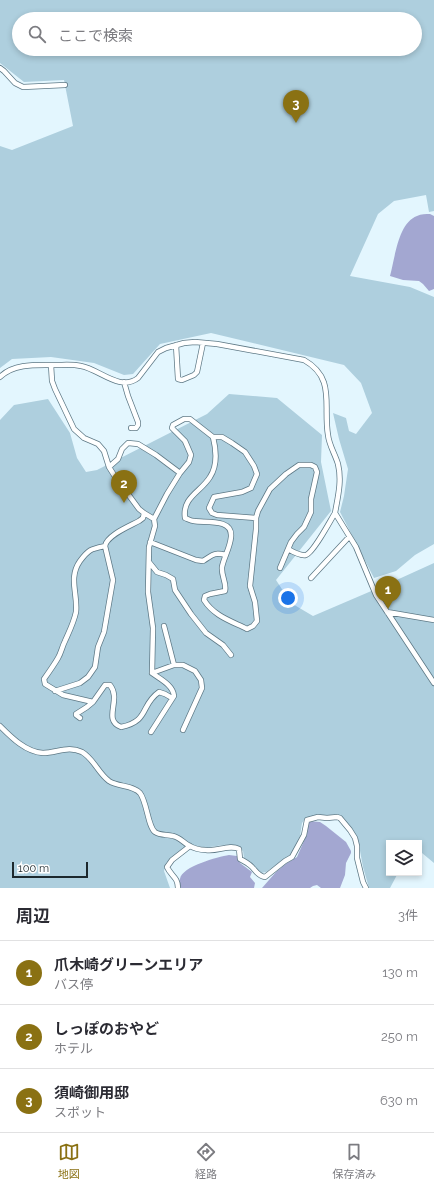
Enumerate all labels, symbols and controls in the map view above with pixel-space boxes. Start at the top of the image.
search box [12,12,422,56]
icon: search [26,23,48,45]
text: ここで検索 [58,27,133,45]
pin: 3 [283,90,309,123]
pin: 2 [111,470,137,503]
pin: 1 [375,576,401,609]
your location [278,588,298,608]
map controls [386,840,422,876]
button: layers [386,840,422,876]
scale bar [12,860,88,879]
text: 100 m [18,862,49,875]
text: 周辺 [16,906,50,926]
text: 3件 [398,908,418,923]
text: 爪木崎グリーンエリア [54,956,203,974]
text: 1 [26,965,32,980]
text: 130 m [382,965,418,980]
text: バス停 [54,977,93,992]
text: しっぽのおやど [54,1020,159,1038]
text: 2 [25,1029,33,1044]
text: 250 m [381,1029,418,1044]
text: ホテル [54,1041,93,1056]
text: 須崎御用邸 [54,1084,129,1102]
text: 3 [25,1093,33,1108]
text: 630 m [380,1093,418,1108]
text: スポット [54,1105,106,1120]
tab: 地図 [58,1141,80,1181]
tab: 経路 [195,1141,217,1181]
tab: 保存済み [332,1141,376,1181]

